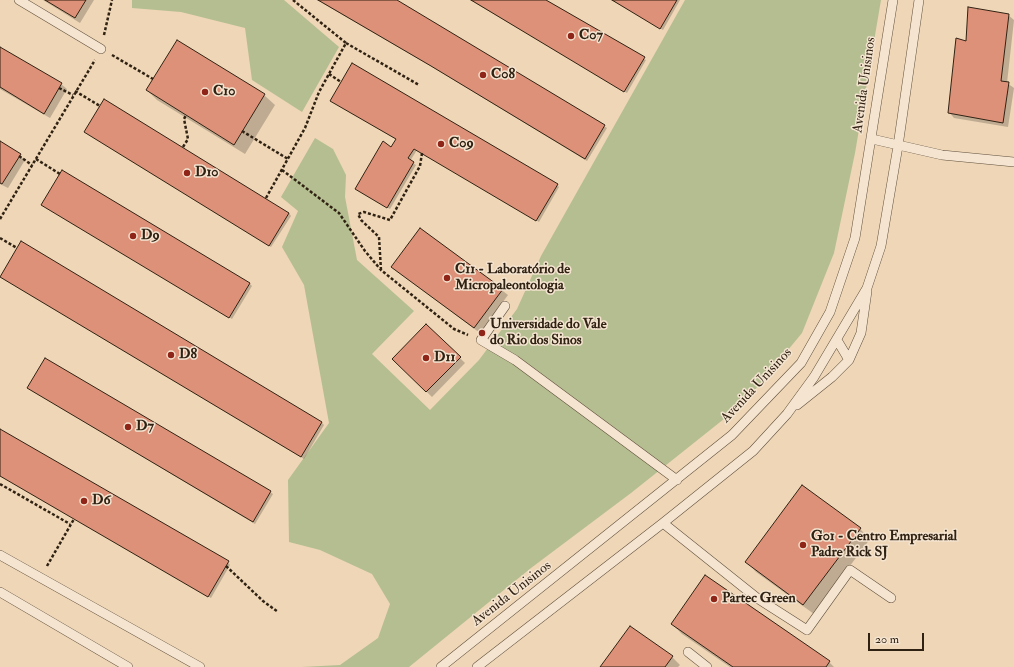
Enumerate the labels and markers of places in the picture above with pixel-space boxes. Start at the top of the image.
place label: C07 [579,28,603,44]
marker: C07 [566,31,576,41]
place label: C08 [491,67,515,83]
marker: C08 [478,70,488,80]
place label: C10 [213,84,235,100]
marker: C10 [200,87,210,97]
place label: C09 [449,136,474,152]
marker: C09 [436,139,446,149]
place label: D10 [195,165,218,181]
marker: D10 [182,168,192,178]
place label: D9 [141,228,160,244]
marker: D9 [128,231,138,241]
place label: C11 - Laboratório de Micropaleontologia [455,262,570,294]
marker: C11 - Laboratório de Micropaleontologia [442,273,452,283]
place label: Universidade do Vale do Rio dos Sinos [490,317,606,350]
marker: Universidade do Vale do Rio dos Sinos [477,328,487,338]
place label: D8 [179,347,197,363]
marker: D8 [166,350,176,360]
place label: D11 [434,350,455,366]
marker: D11 [421,353,431,363]
place label: D7 [136,419,154,435]
marker: D7 [123,422,133,432]
place label: D6 [92,493,110,509]
marker: D6 [79,496,89,506]
place label: G01 - Centro Empresarial Padre Rick SJ [811,529,957,562]
marker: G01 - Centro Empresarial Padre Rick SJ [798,540,808,550]
place label: Partec Green [722,591,796,607]
marker: Partec Green [709,594,719,604]

